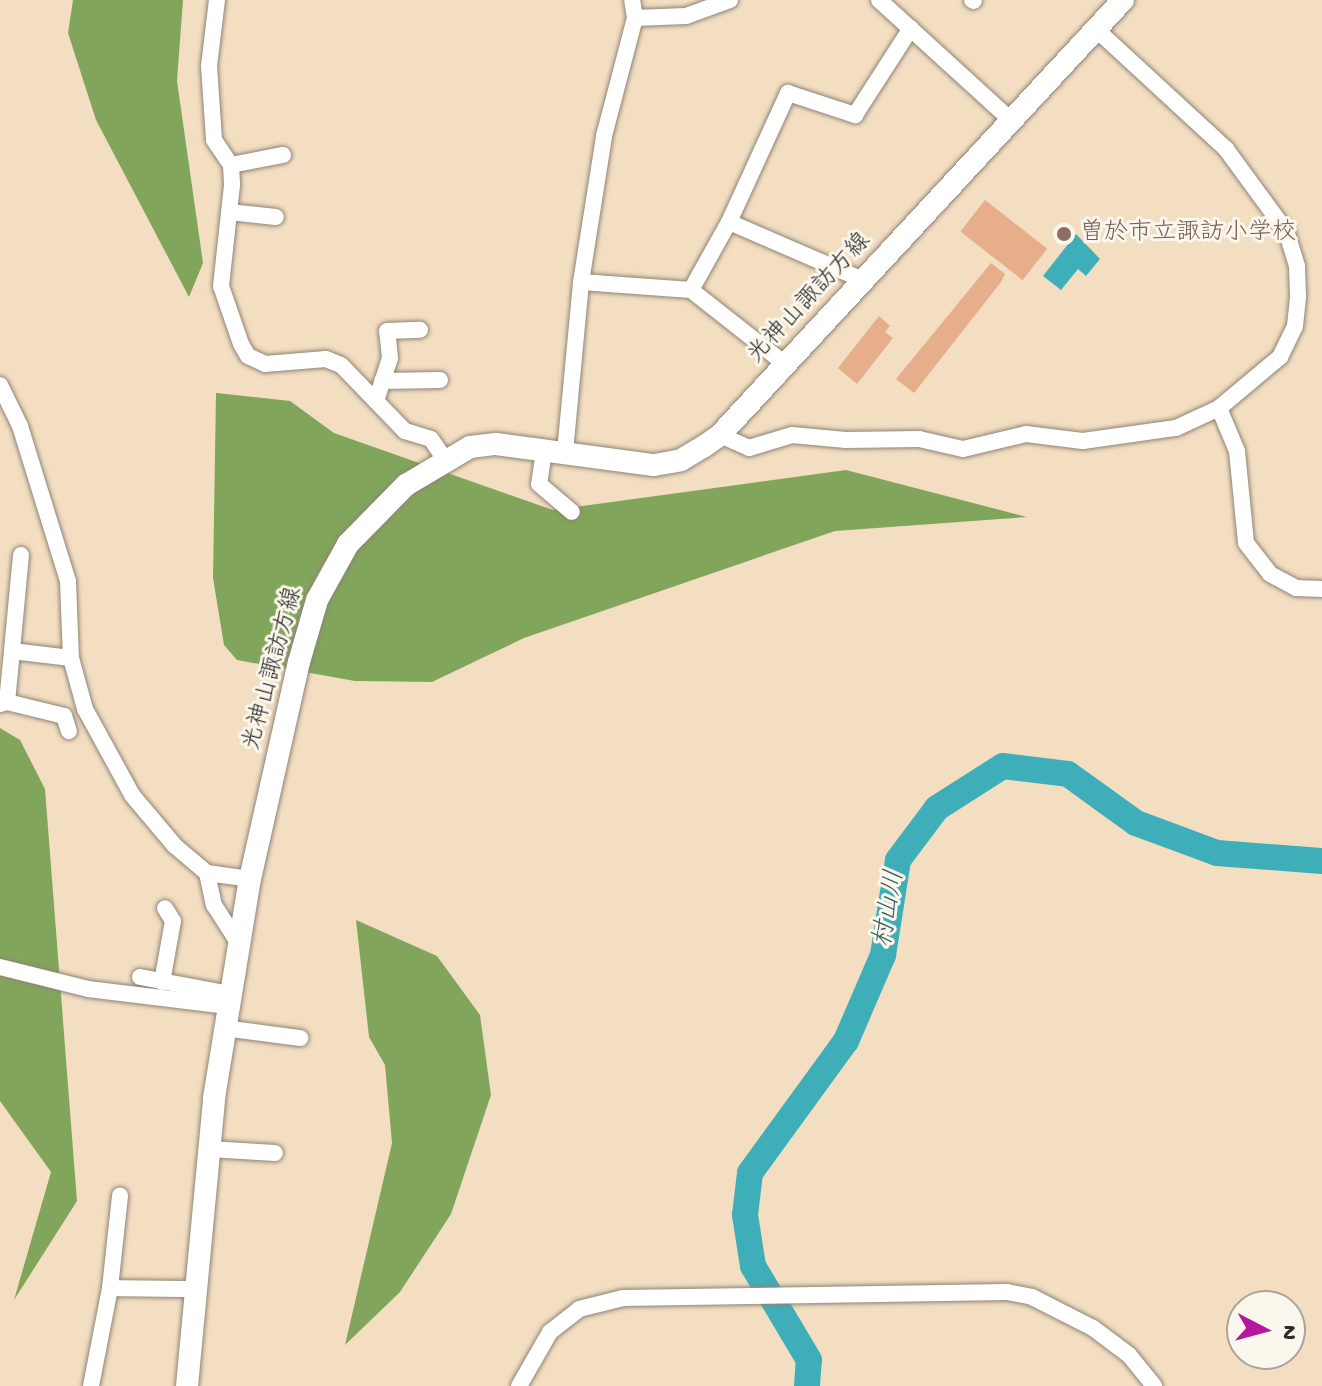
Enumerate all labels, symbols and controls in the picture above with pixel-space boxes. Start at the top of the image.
place label: 曽於市立諏訪小学校 [1080,220,1296,248]
marker: 曽於市立諏訪小学校 [1055,225,1073,243]
street label: 光神山諏訪方線 [742,228,878,370]
street label: 光神山諏訪方線 [238,584,310,754]
water label: 村山川 [869,868,913,950]
north arrow [1226,1290,1306,1370]
text: N [1274,1324,1302,1341]

